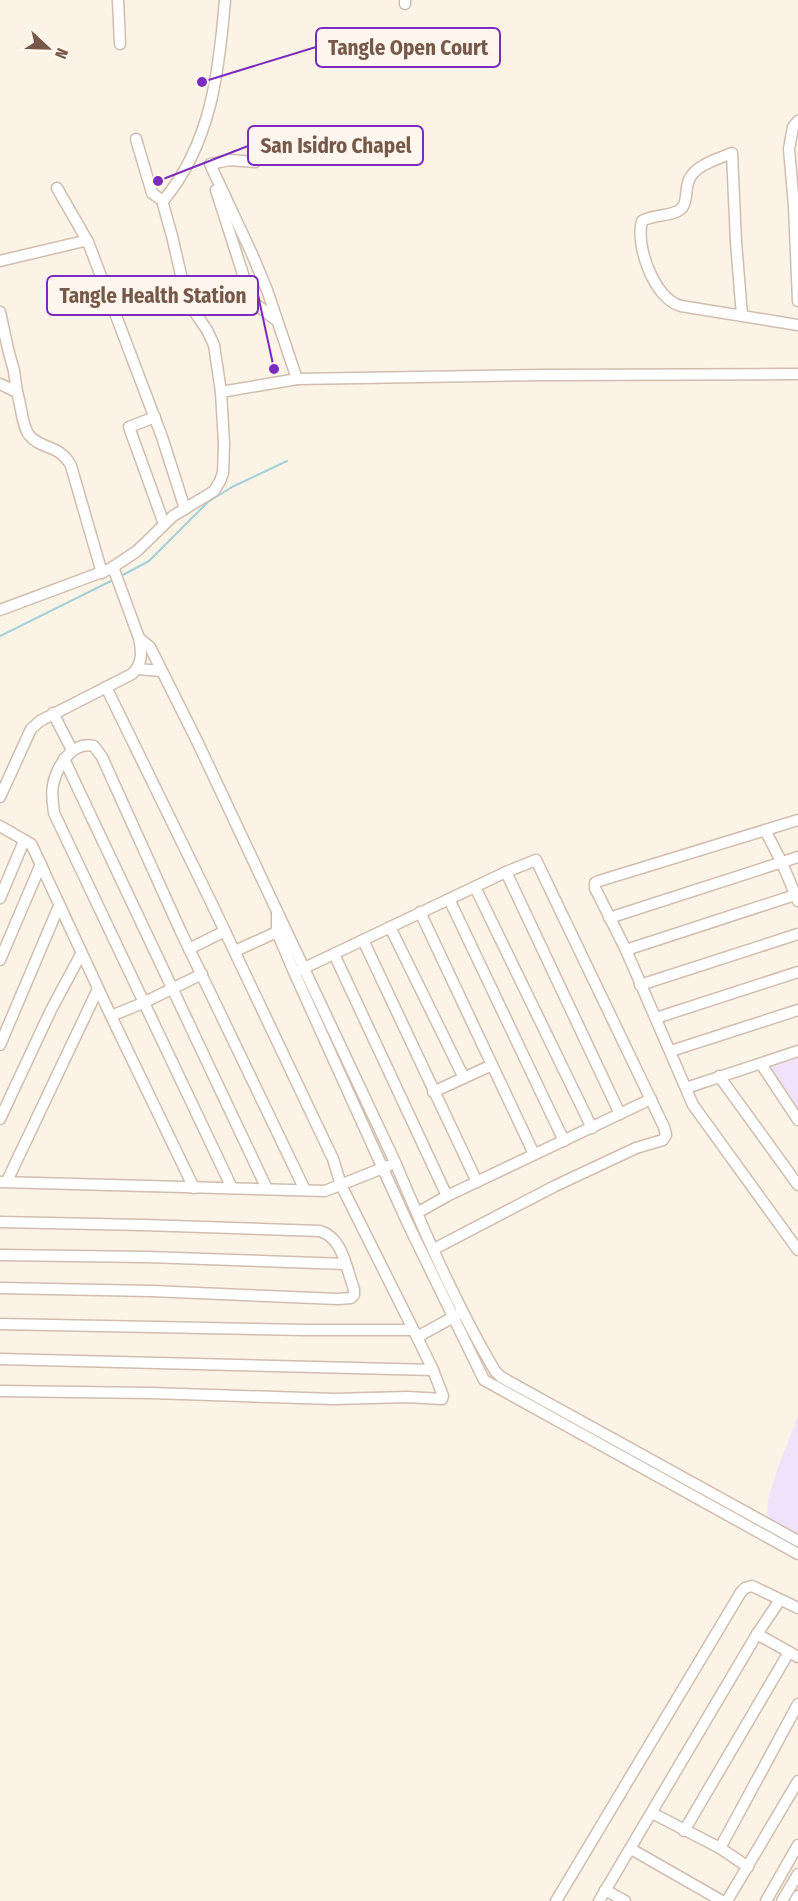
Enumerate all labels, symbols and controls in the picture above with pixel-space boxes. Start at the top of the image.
north arrow [18,18,78,78]
callout: Tangle Open Court [316,28,500,67]
text: Tangle Open Court [328,35,489,61]
text: N [51,45,72,61]
callout: San Isidro Chapel [248,126,423,165]
text: San Isidro Chapel [260,133,412,159]
callout: Tangle Health Station [47,276,258,315]
text: Tangle Health Station [59,283,247,309]

